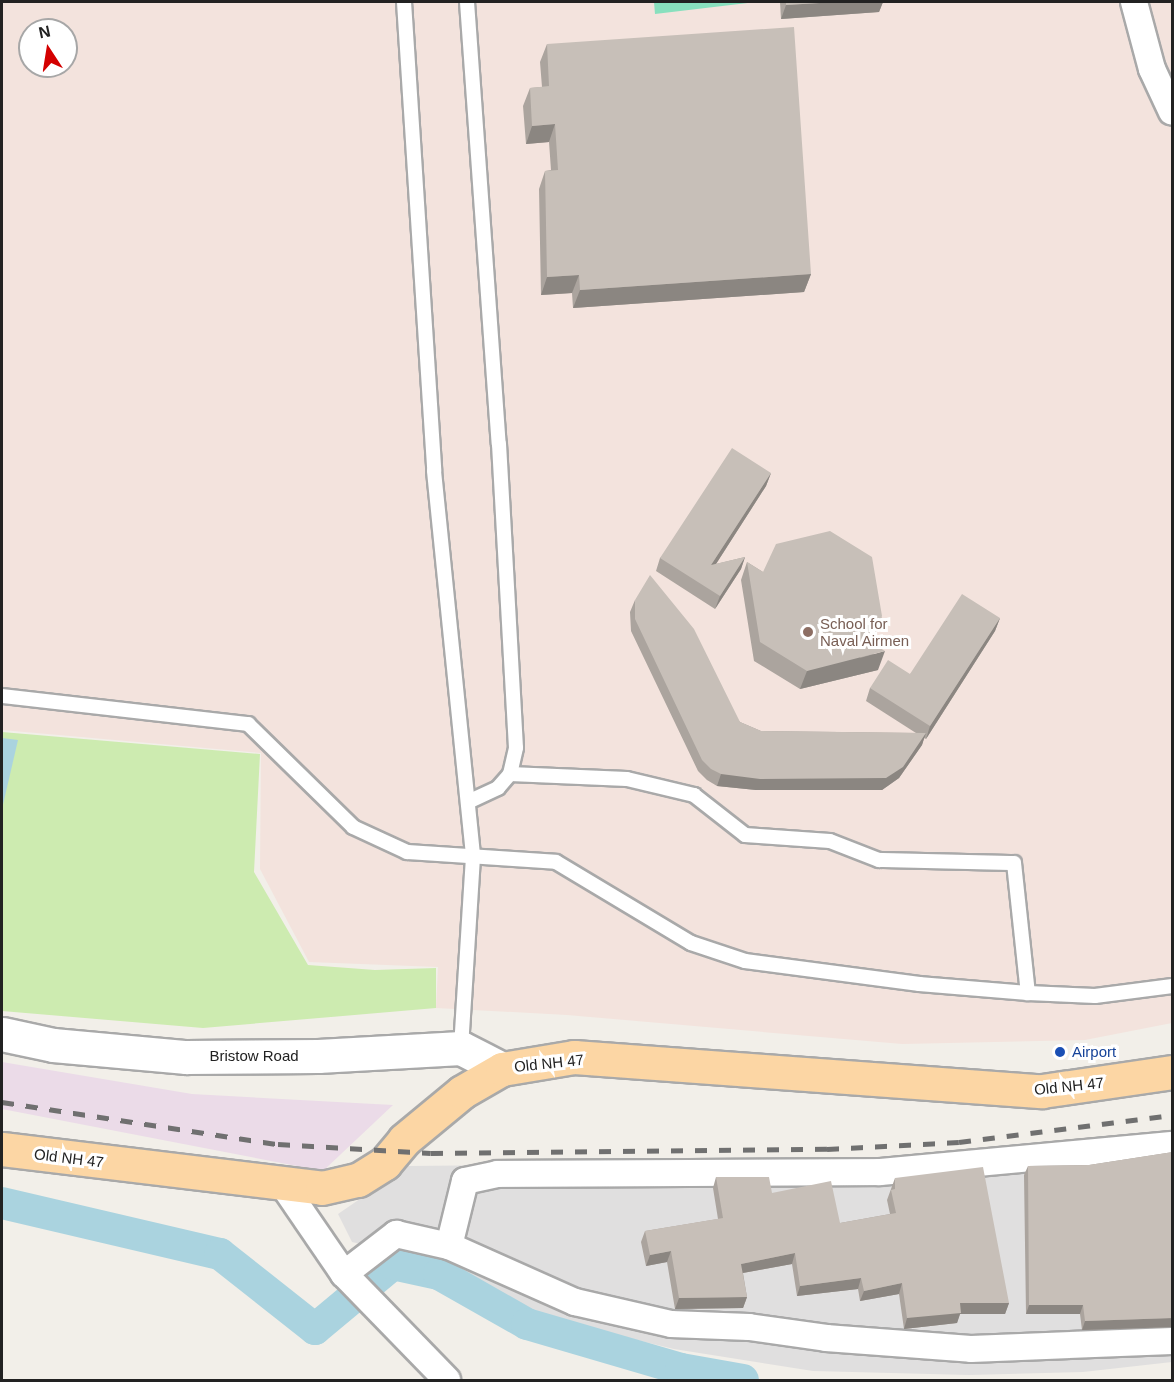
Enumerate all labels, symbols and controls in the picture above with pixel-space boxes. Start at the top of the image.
north arrow [18,18,78,78]
text: N [37,22,52,41]
place label: School for Naval Airmen [820,614,910,649]
marker: School for Naval Airmen [801,625,815,639]
place label: Airport [1072,1043,1116,1061]
marker: Airport [1053,1045,1067,1059]
street label: Bristow Road [209,1047,299,1065]
street label: Old NH 47 [513,1050,585,1076]
street label: Old NH 47 [1033,1073,1105,1099]
street label: Old NH 47 [33,1145,105,1171]

